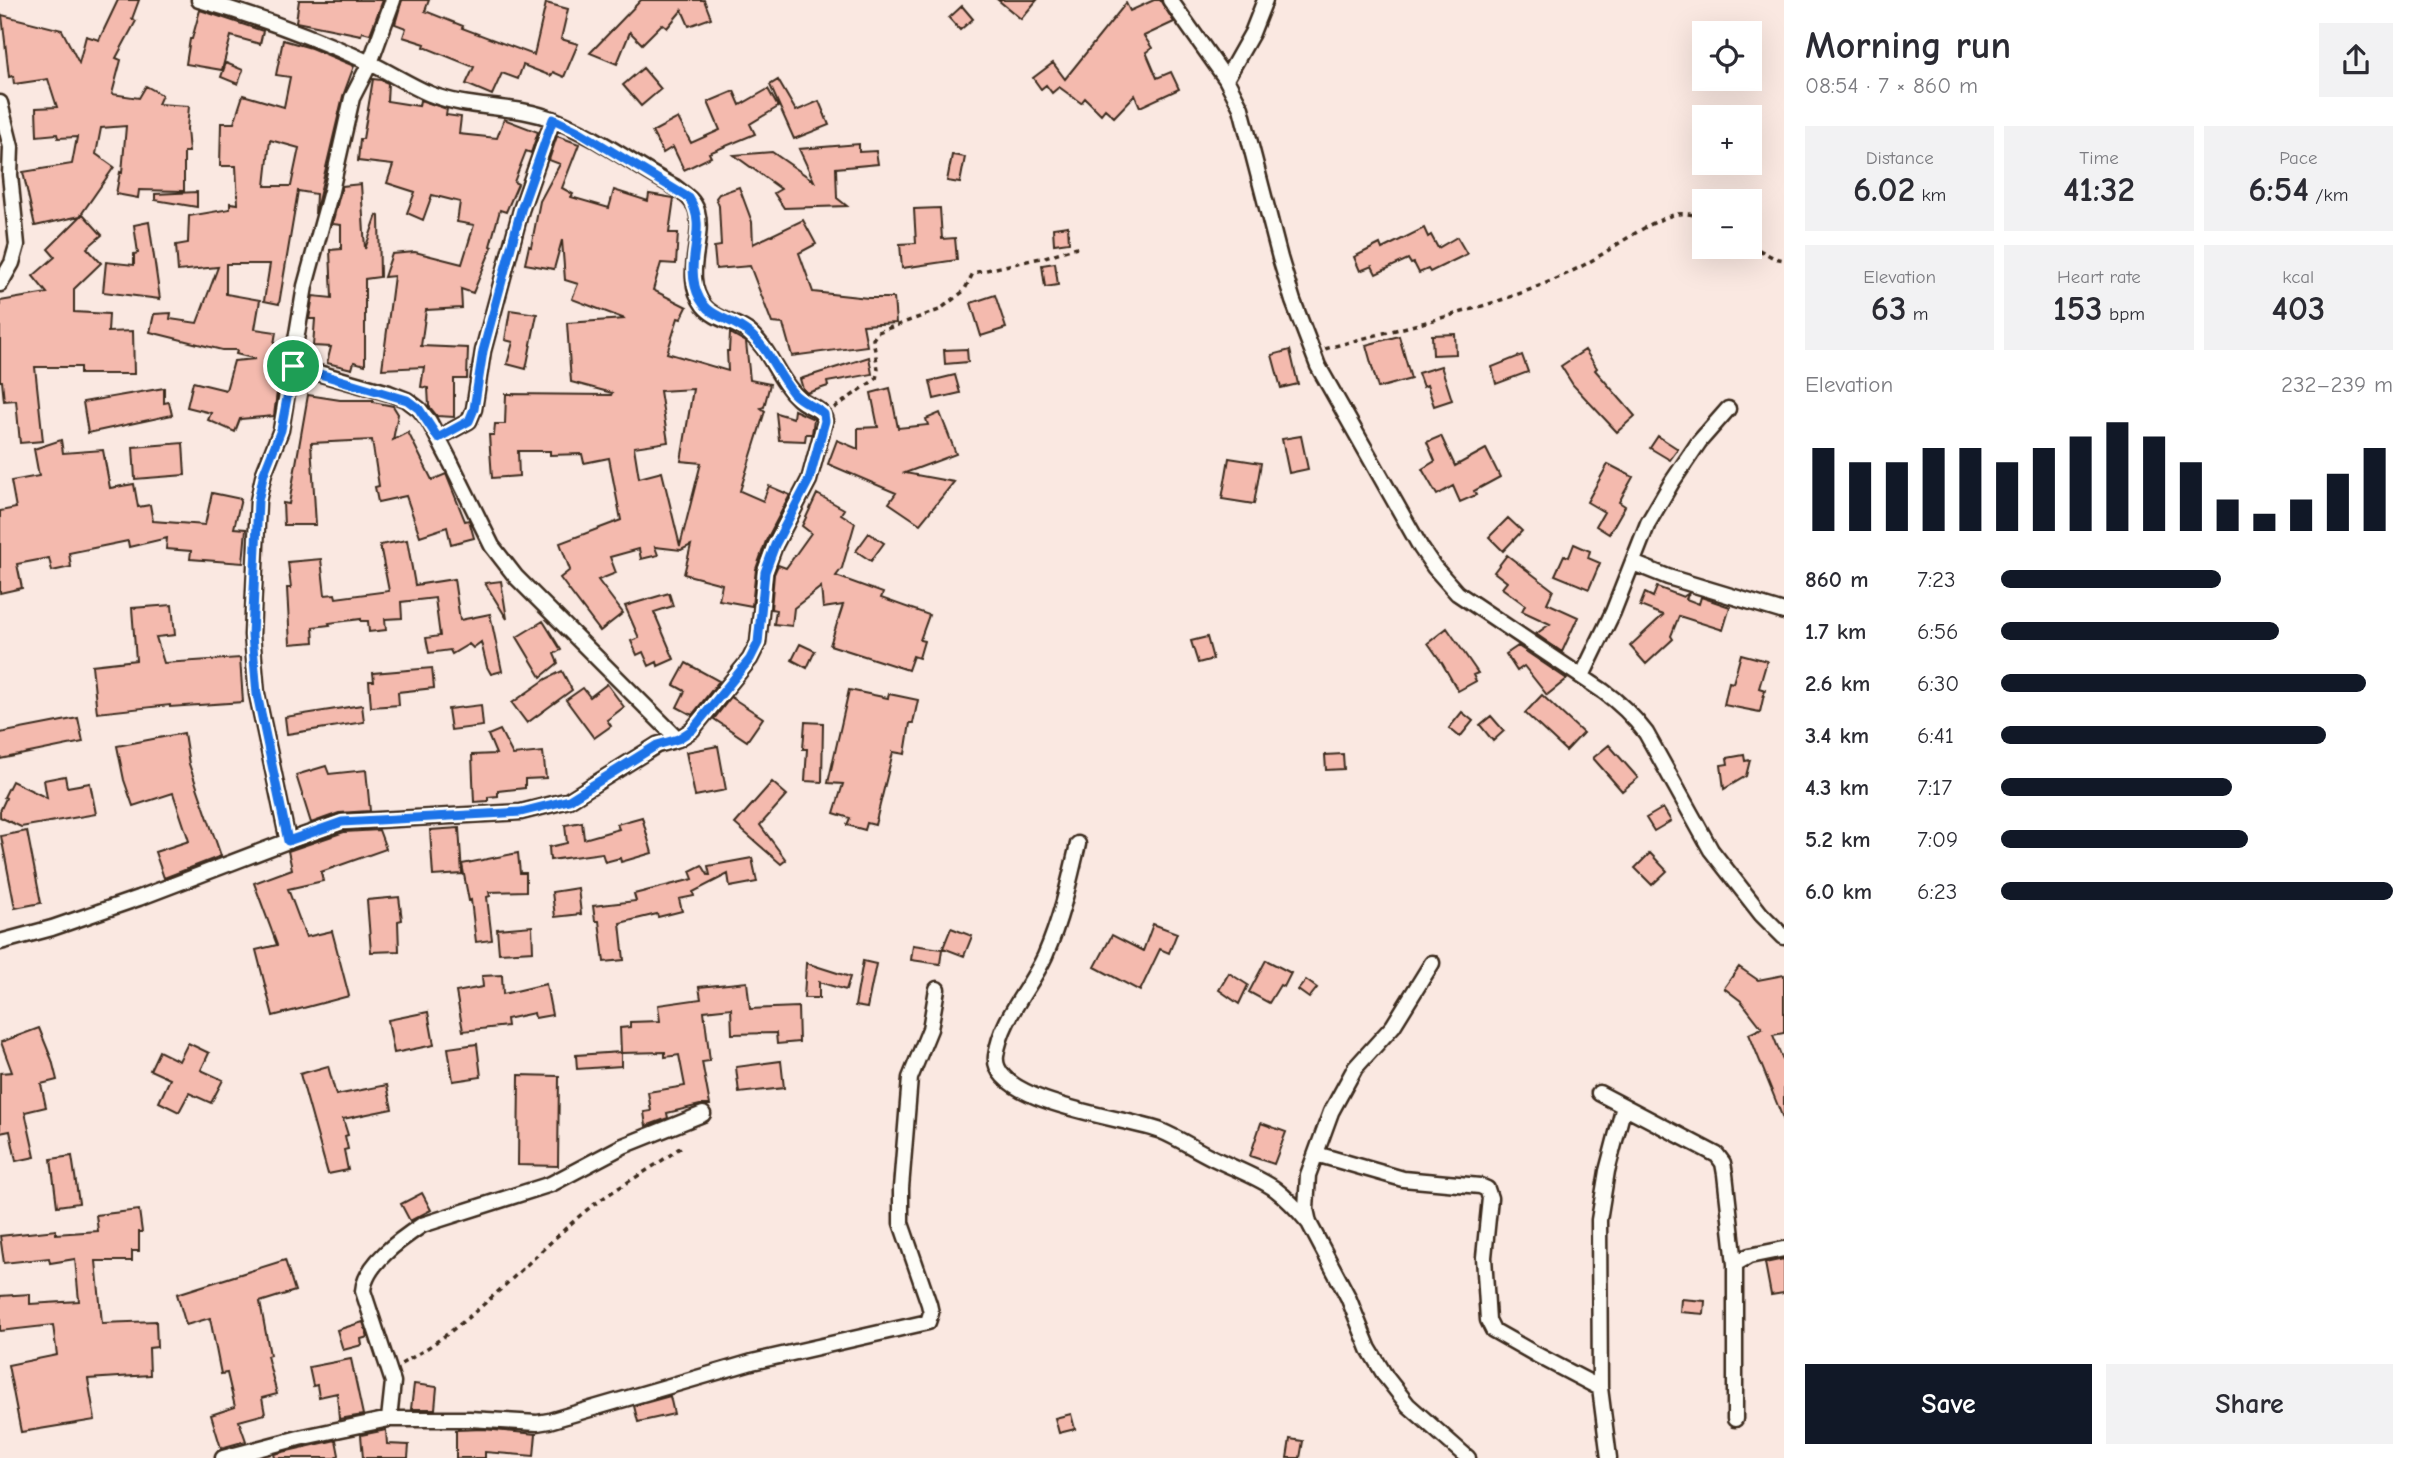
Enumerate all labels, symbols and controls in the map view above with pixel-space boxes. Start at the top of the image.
map controls [1692,21,1762,259]
button: locate [1692,21,1762,91]
button: share [2319,23,2393,97]
text: Morning run [1805,24,2011,68]
text: 08:54 · 7 × 860 m [1805,72,1978,99]
button: + [1692,105,1762,175]
text: Distance [1866,147,1934,169]
text: Time [2079,147,2119,169]
text: Pace [2279,147,2317,169]
text: 6.02 [1853,169,1915,210]
text: 41:32 [2063,169,2135,210]
text: 6:54 [2248,169,2309,210]
text: km [1915,184,1946,206]
text: /km [2309,184,2348,206]
button: − [1692,189,1762,259]
text: Elevation [1863,266,1936,288]
text: Heart rate [2057,266,2141,288]
text: kcal [2282,266,2314,288]
text: 63 [1871,288,1906,329]
text: 153 [2053,288,2103,329]
text: 403 [2271,288,2325,329]
text: m [1906,303,1928,325]
text: bpm [2103,303,2145,325]
pin [263,336,323,396]
icon: arrive [274,347,312,385]
text: Elevation [1805,371,1893,398]
text: 232–239 m [2281,371,2393,398]
text: 860 m [1805,566,1868,593]
text: 7:23 [1917,566,1956,593]
text: 1.7 km [1805,618,1866,645]
text: 6:56 [1917,618,1959,645]
text: 2.6 km [1805,670,1870,697]
text: 6:30 [1917,670,1959,697]
text: 3.4 km [1805,722,1869,749]
text: 6:41 [1917,722,1954,749]
text: 4.3 km [1805,774,1869,801]
text: 7:17 [1917,774,1952,801]
text: 5.2 km [1805,826,1871,853]
text: 7:09 [1917,826,1958,853]
text: 6.0 km [1805,878,1872,905]
text: 6:23 [1917,878,1957,905]
button: Save [1805,1364,2092,1444]
button: Share [2106,1364,2393,1444]

